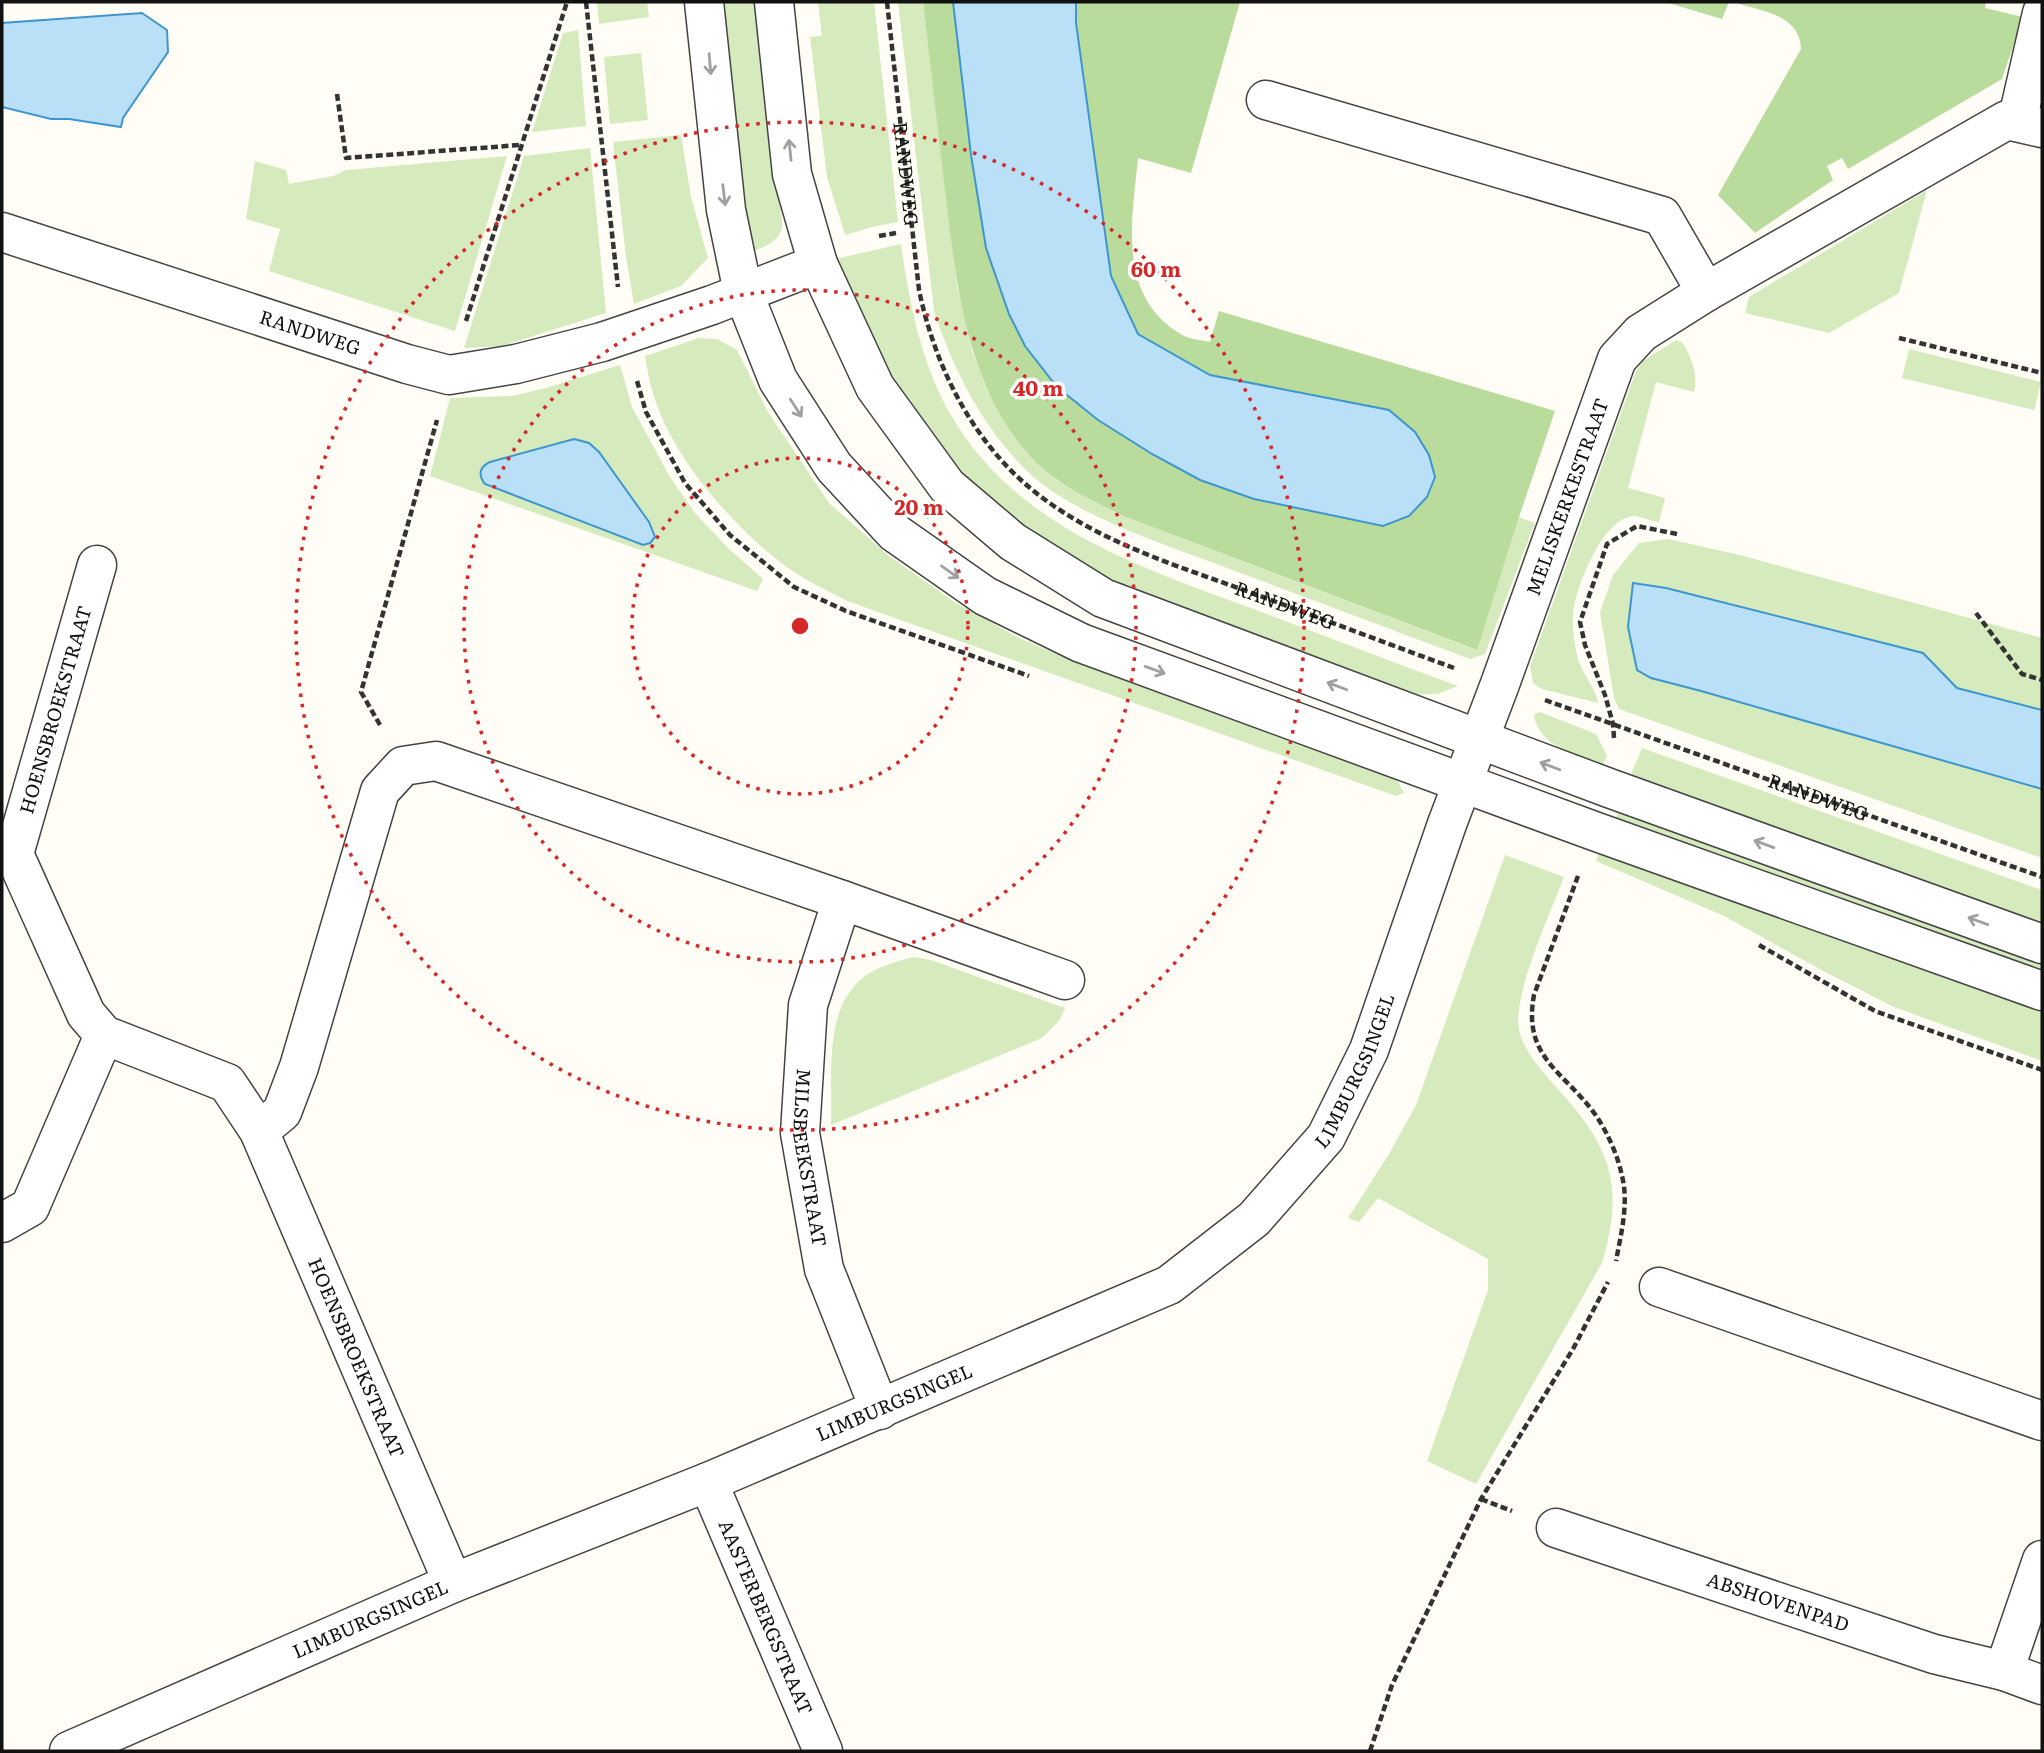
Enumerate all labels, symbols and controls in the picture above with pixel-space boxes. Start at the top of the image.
one-way arrow [703,53,716,75]
street label: RANDWEG [887,120,927,228]
one-way arrow [783,139,796,162]
one-way arrow [718,183,731,206]
text: 60 m [1131,252,1181,283]
street label: RANDWEG [256,302,365,361]
text: 40 m [1013,371,1063,402]
street label: MELISKERKESTRAAT [1518,394,1615,599]
one-way arrow [790,398,804,418]
text: 20 m [894,490,944,521]
one-way arrow [940,565,960,579]
street label: RANDWEG [1231,573,1339,636]
street label: HOENSBROEKSTRAAT [11,602,98,817]
centre of rings [788,614,812,638]
one-way arrow [1143,665,1165,677]
one-way arrow [1327,678,1349,691]
one-way arrow [1540,758,1562,771]
street label: RANDWEG [1764,766,1873,827]
one-way arrow [1754,836,1775,849]
one-way arrow [1968,913,1990,926]
street label: LIMBURGSINGEL [1307,989,1401,1154]
street label: MILSBEEKSTRAAT [787,1068,835,1249]
street label: HOENSBROEKSTRAAT [302,1253,413,1462]
street label: LIMBURGSINGEL [811,1356,976,1447]
street label: AASTERBERGSTRAAT [713,1515,821,1719]
street label: ABSHOVENPAD [1703,1564,1853,1638]
street label: LIMBURGSINGEL [288,1572,452,1665]

